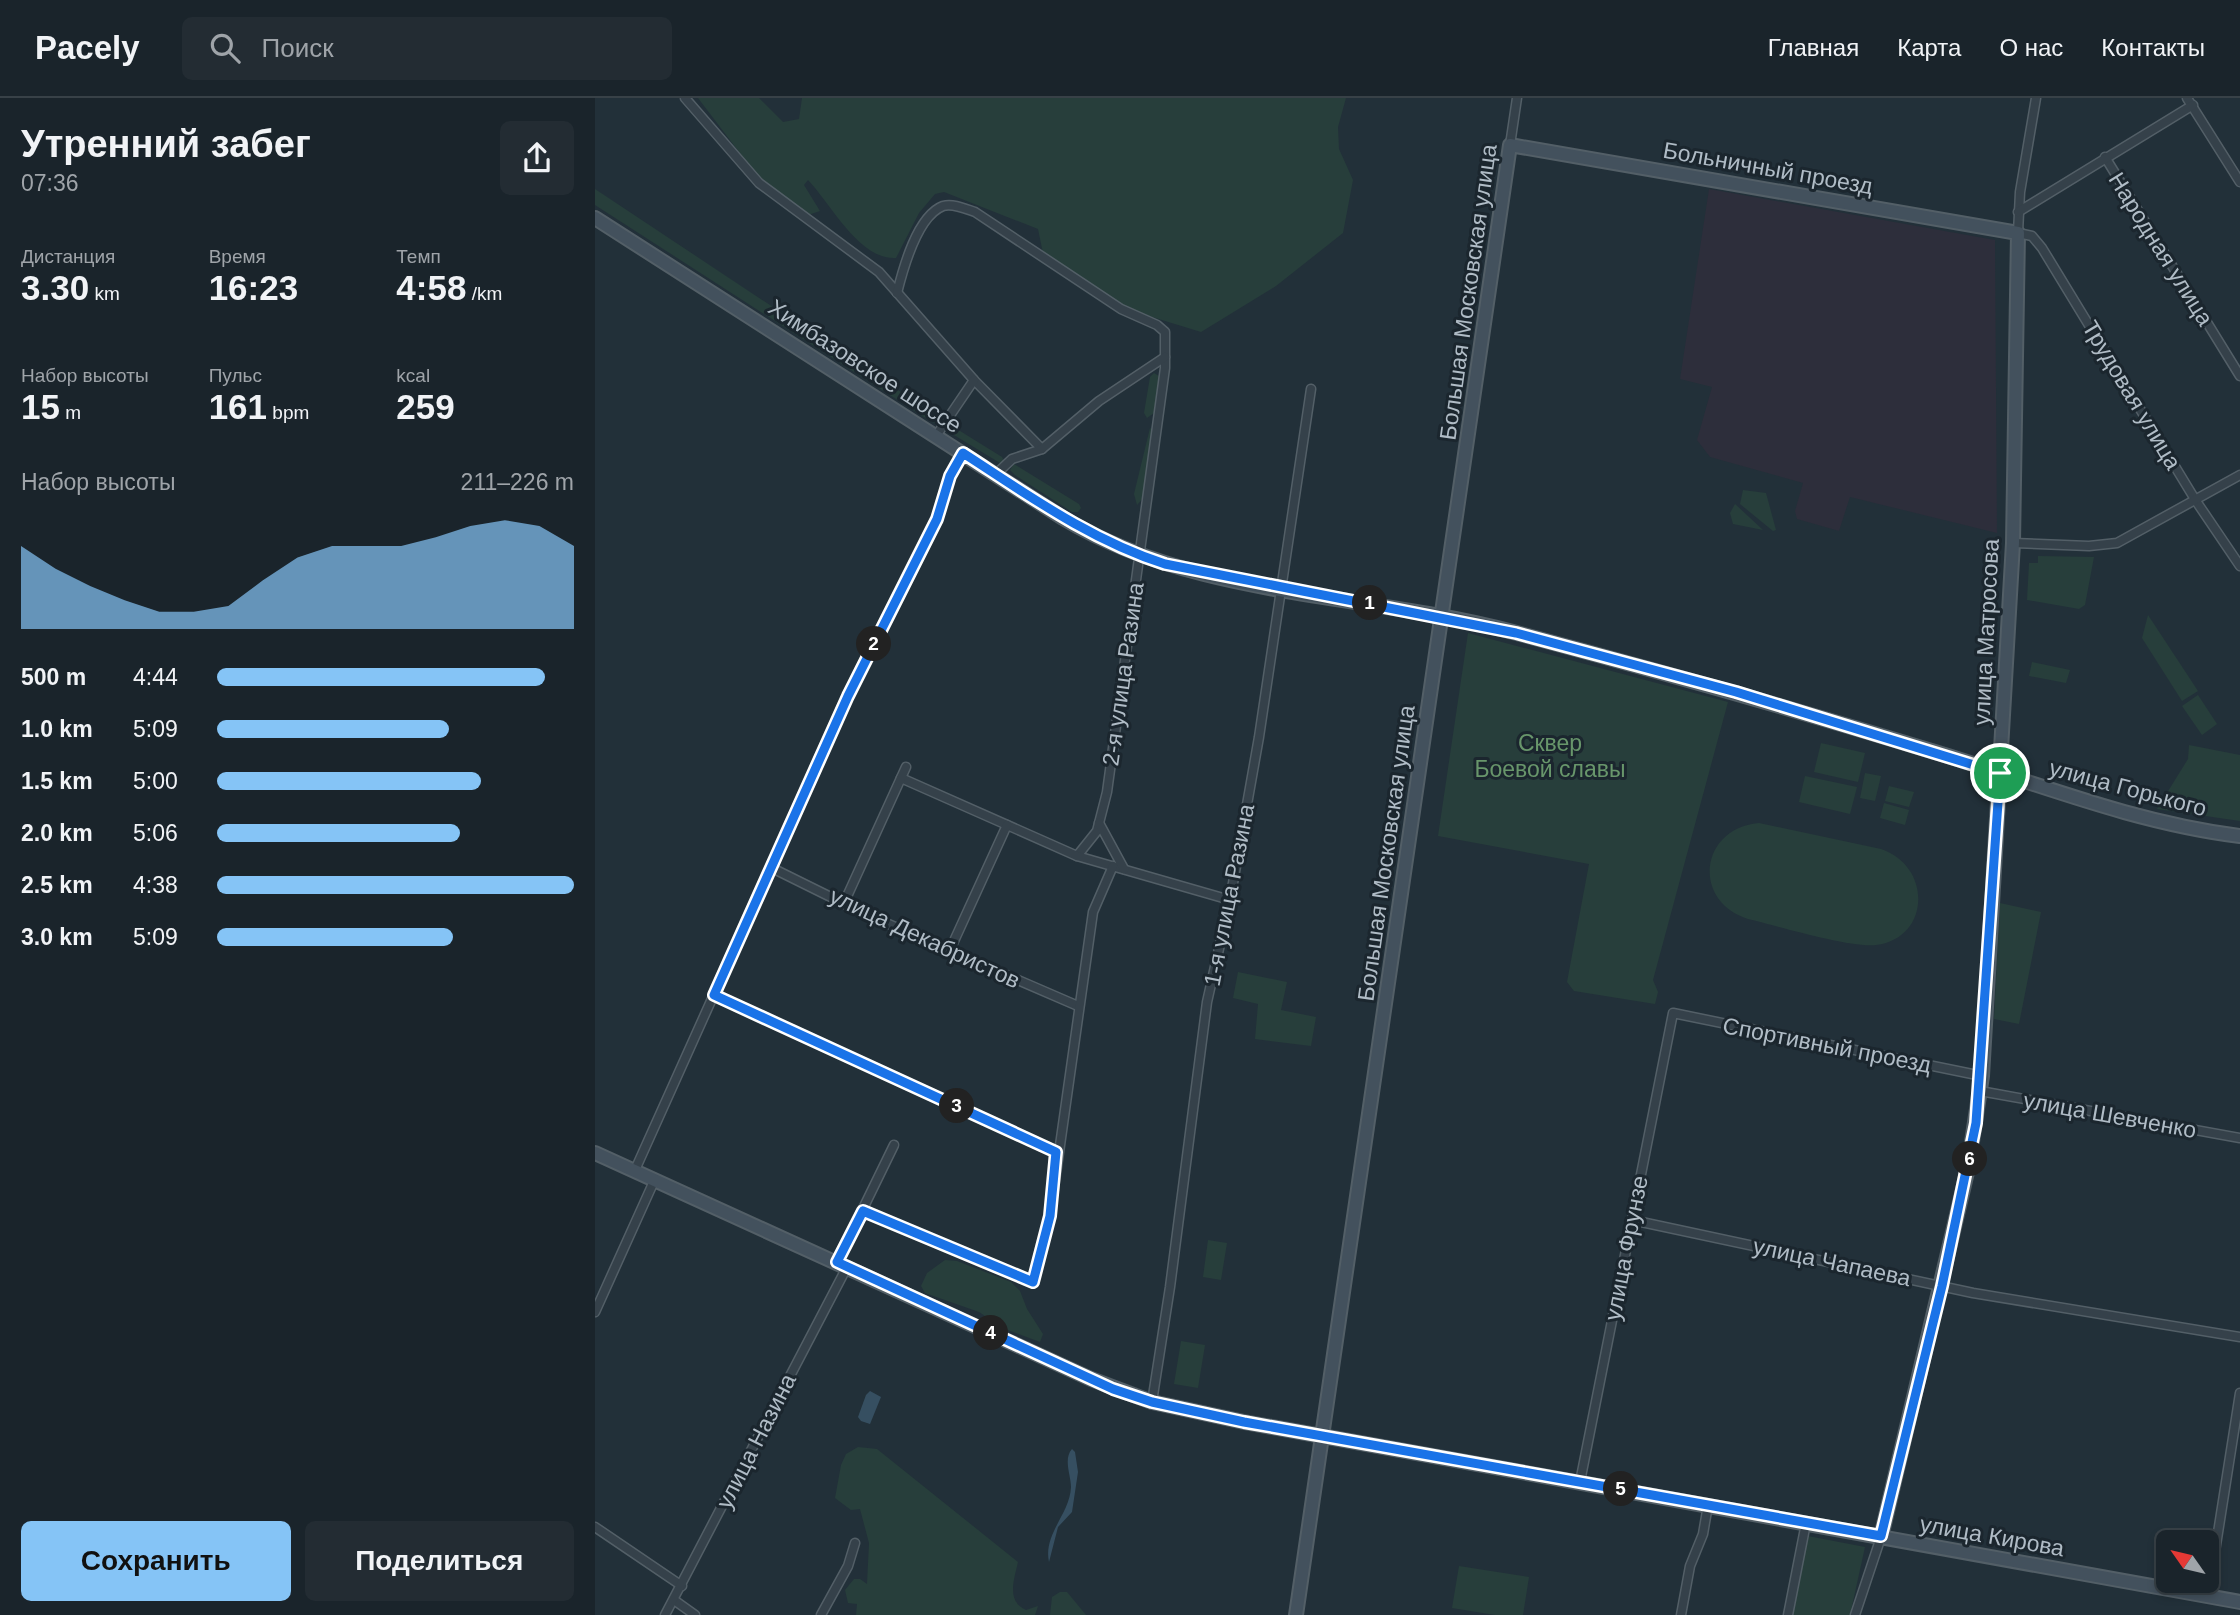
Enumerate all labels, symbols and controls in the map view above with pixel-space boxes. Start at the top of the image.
search box [182,17,672,80]
text: Pacely [35,29,140,66]
icon: search [206,29,244,67]
text: Поиск [262,33,334,63]
text: Главная [1768,34,1859,61]
text: Карта [1897,34,1961,61]
text: О нас [1999,34,2063,61]
text: Контакты [2101,34,2205,61]
button: share [500,121,574,195]
text: Утренний забег [21,123,311,165]
street label: Больничный проезд [1661,137,1875,199]
street label: Большая Московская улица [1434,142,1502,442]
street label: Народная улица [2103,168,2219,330]
text: 07:36 [21,170,79,196]
text: Дистанция [21,246,115,267]
text: Время [209,246,266,267]
text: Темп [396,246,441,267]
text: 3.30 [21,268,89,307]
text: 16:23 [209,268,298,307]
text: 4:58 [396,268,466,307]
text: km [89,283,120,304]
text: /km [466,283,502,304]
street label: Химбазовское шоссе [764,294,966,438]
street label: Трудовая улица [2077,316,2187,474]
text: Набор высоты [21,365,149,386]
text: Пульс [209,365,262,386]
text: kcal [396,365,430,386]
text: 15 [21,387,60,426]
text: 161 [209,387,267,426]
text: 259 [396,387,455,426]
text: m [60,402,81,423]
text: bpm [267,402,309,423]
text: Набор высоты [21,469,175,495]
text: 211–226 m [461,469,574,495]
street label: улица Матросова [1968,538,2004,726]
street label: 2-я улица Разина [1097,580,1149,767]
pin: 1 [1353,586,1387,620]
text: 1 [1364,592,1375,613]
pin: 2 [857,626,891,662]
text: 2 [868,633,879,654]
text: 500 m [21,664,86,690]
text: 4:44 [133,664,178,690]
street label: Большая Московская улица [1352,703,1420,1003]
text: 1.0 km [21,716,93,742]
text: 5:09 [133,716,178,742]
park label: Сквер Боевой славы [1474,730,1626,782]
pin [1970,743,2030,803]
icon: arrive [1981,754,2019,792]
street label: улица Горького [2046,754,2210,822]
text: 1.5 km [21,768,93,794]
text: 5:00 [133,768,178,794]
street label: 1-я улица Разина [1199,802,1259,988]
text: 2.0 km [21,820,93,846]
text: 5:06 [133,820,178,846]
text: 2.5 km [21,872,93,898]
text: 4:38 [133,872,178,898]
street label: улица Декабристов [826,882,1024,994]
text: 3.0 km [21,924,93,950]
text: 5:09 [133,924,178,950]
street label: Спортивный проезд [1720,1012,1934,1078]
street label: улица Шевченко [2021,1087,2199,1143]
pin: 3 [939,1088,975,1124]
text: 3 [951,1095,962,1116]
pin: 6 [1953,1142,1987,1176]
text: 6 [1964,1148,1975,1169]
street label: улица Фрунзе [1599,1173,1653,1323]
street label: улица Чапаева [1751,1233,1913,1291]
pin: 4 [973,1316,1009,1350]
text: 4 [985,1322,996,1343]
street label: улица Назина [711,1369,801,1513]
pin: 5 [1604,1472,1639,1506]
text: 5 [1615,1478,1626,1499]
street label: улица Кирова [1918,1511,2066,1562]
button: Сохранить [21,1521,291,1601]
button: Поделиться [305,1521,574,1601]
north arrow [2156,1530,2219,1592]
map controls [2156,1530,2219,1593]

